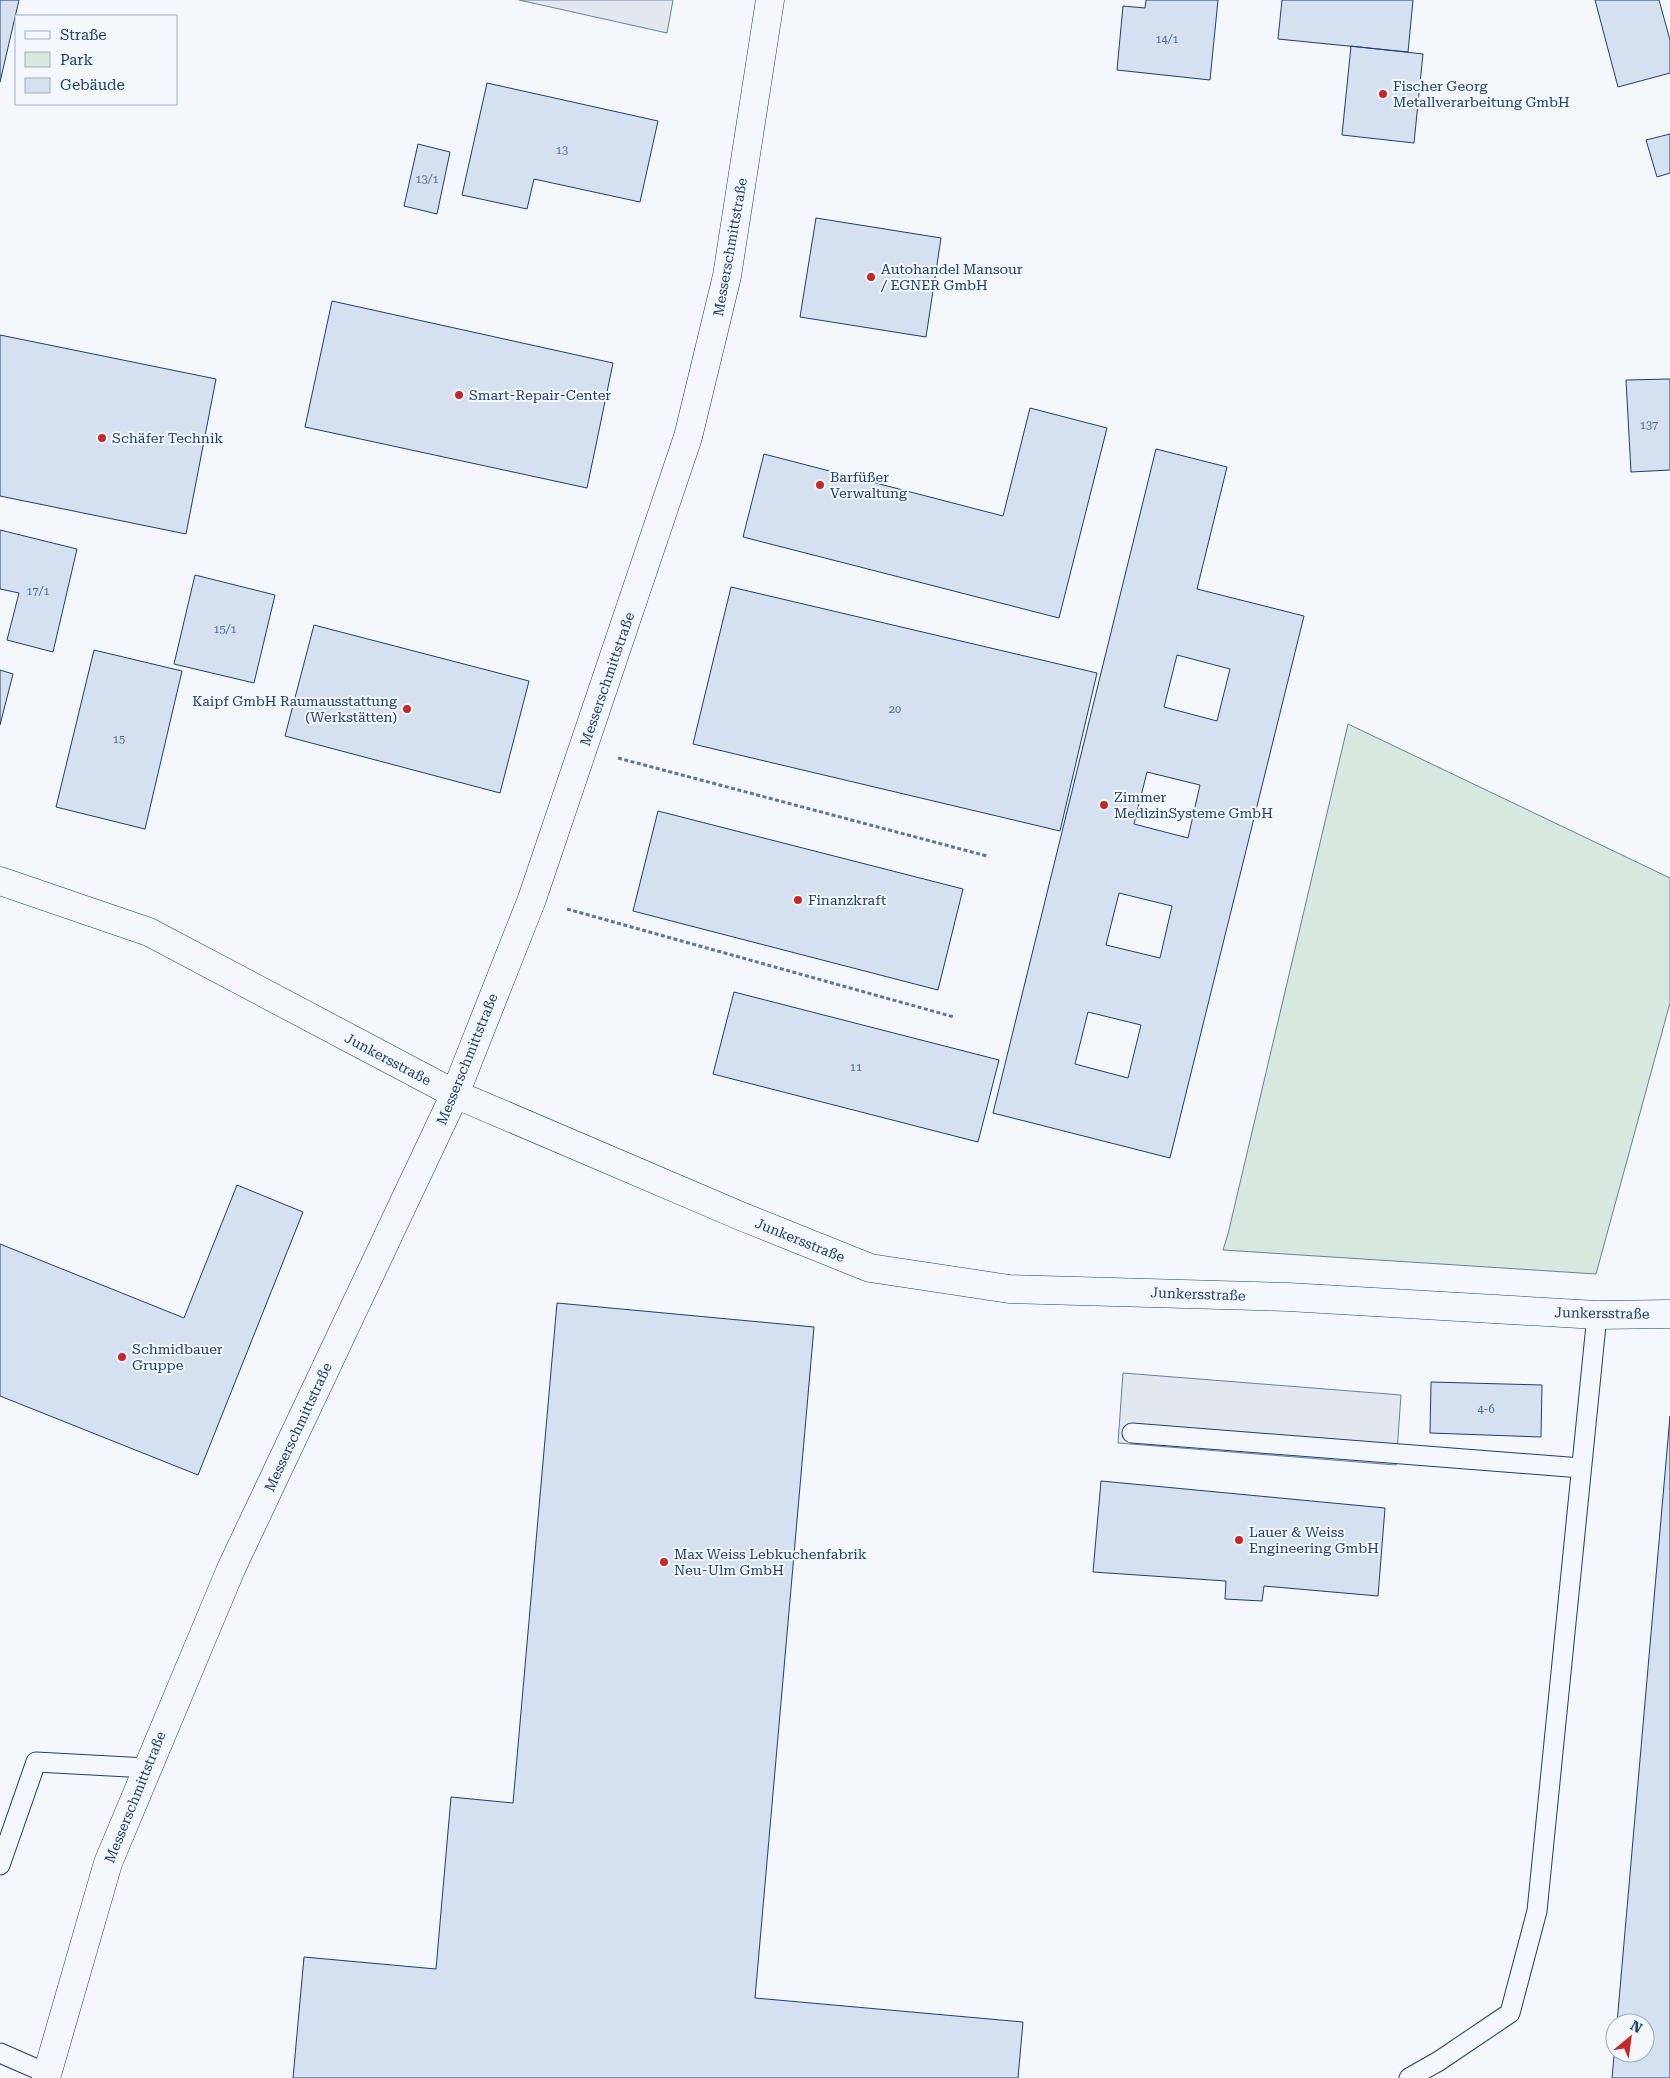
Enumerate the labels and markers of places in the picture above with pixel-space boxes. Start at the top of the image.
place label: Fischer Georg Metallverarbeitung GmbH [1393,78,1570,110]
marker: Fischer Georg Metallverarbeitung GmbH [1377,88,1389,100]
place label: Autohandel Mansour / EGNER GmbH [880,261,1023,293]
marker: Autohandel Mansour / EGNER GmbH [865,271,877,283]
place label: Smart-Repair-Center [469,387,611,403]
marker: Smart-Repair-Center [453,389,465,401]
place label: Schäfer Technik [112,430,223,446]
marker: Schäfer Technik [96,432,108,444]
place label: Barfüßer Verwaltung [830,469,907,501]
marker: Barfüßer Verwaltung [814,479,826,491]
place label: Kaipf GmbH Raumausstattung (Werkstätten) [192,693,397,725]
marker: Kaipf GmbH Raumausstattung (Werkstätten) [401,703,413,715]
place label: Zimmer MedizinSysteme GmbH [1114,789,1273,821]
marker: Zimmer MedizinSysteme GmbH [1098,799,1110,811]
place label: Finanzkraft [808,892,886,908]
marker: Finanzkraft [792,894,804,906]
place label: Schmidbauer Gruppe [132,1341,223,1373]
marker: Schmidbauer Gruppe [116,1351,128,1363]
place label: Lauer & Weiss Engineering GmbH [1249,1524,1379,1556]
marker: Lauer & Weiss Engineering GmbH [1233,1534,1245,1546]
place label: Max Weiss Lebkuchenfabrik Neu-Ulm GmbH [674,1546,867,1578]
marker: Max Weiss Lebkuchenfabrik Neu-Ulm GmbH [658,1556,670,1568]

